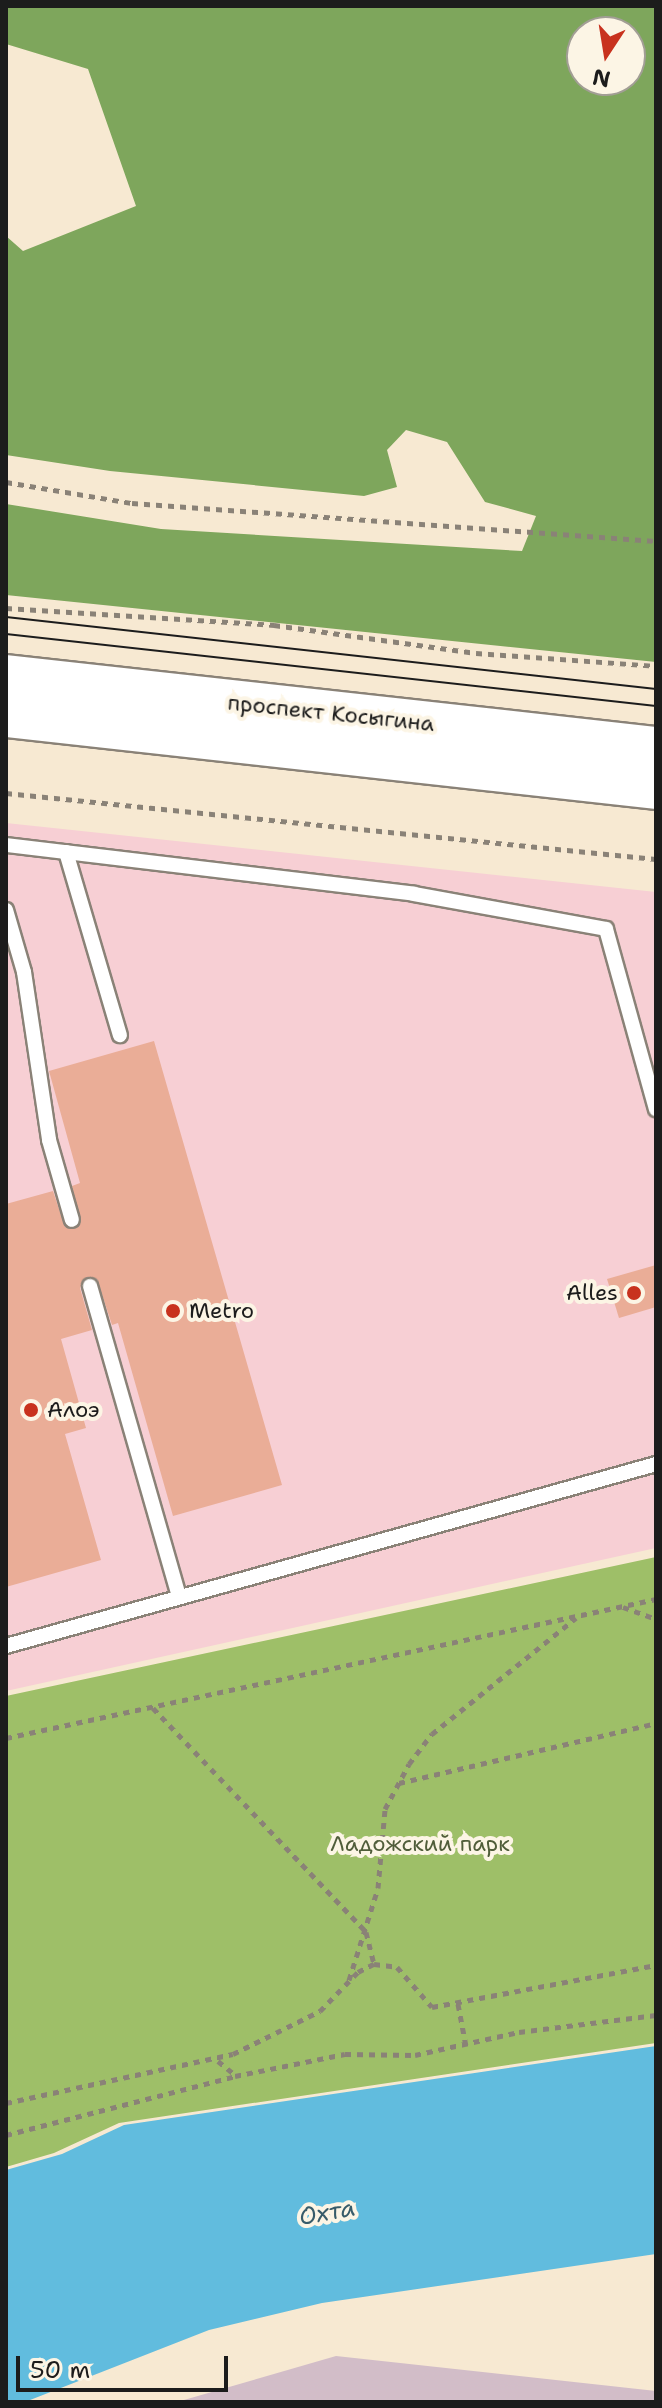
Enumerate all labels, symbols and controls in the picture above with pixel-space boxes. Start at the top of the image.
north arrow [566,16,646,96]
text: N [590,62,613,94]
street label: проспект Косыгина [226,689,436,737]
place label: Alles [566,1280,618,1306]
marker: Alles [625,1284,643,1302]
place label: Metro [189,1298,254,1324]
marker: Metro [164,1302,182,1320]
place label: Алоэ [47,1397,100,1423]
marker: Алоэ [22,1401,40,1419]
park label: Ладожский парк [330,1831,510,1857]
water label: Охта [297,2194,357,2232]
scale bar [20,2340,232,2390]
text: 50 m [30,2354,90,2386]

